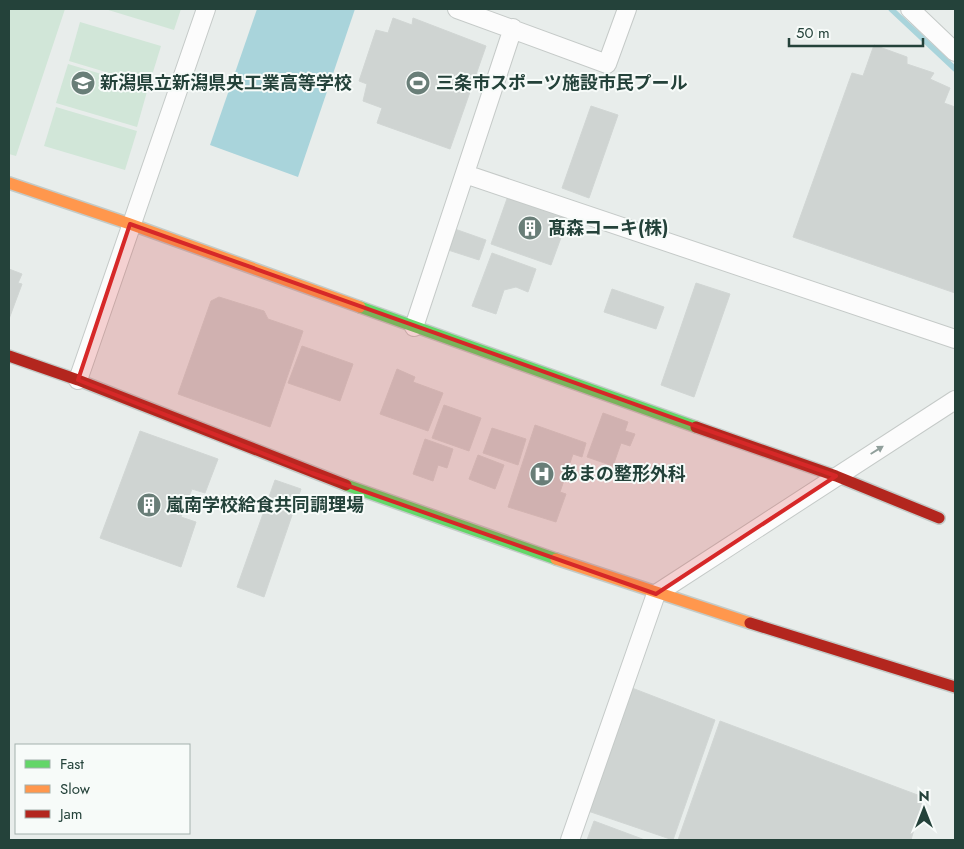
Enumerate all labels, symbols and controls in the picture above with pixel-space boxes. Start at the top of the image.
scale bar [789,15,923,47]
text: 50 m [796,22,830,44]
school or university icon: 新潟県立新潟県央工業高等学校 [70,70,96,96]
place label: 新潟県立新潟県央工業高等学校 [100,70,352,96]
sports icon: 三条市スポーツ施設市民プール [405,70,431,96]
place label: 三条市スポーツ施設市民プール [436,70,688,96]
building icon: 髙森コーキ(株) [517,215,543,241]
place label: 髙森コーキ(株) [548,215,668,241]
one-way arrow [870,445,883,455]
hospital icon: あまの整形外科 [529,461,555,487]
place label: あまの整形外科 [560,461,686,487]
building icon: 嵐南学校給食共同調理場 [136,492,162,518]
place label: 嵐南学校給食共同調理場 [166,492,364,518]
legend [15,744,190,834]
text: Fast [60,753,84,775]
text: Slow [60,778,91,800]
north arrow [899,784,949,834]
text: N [918,786,930,806]
text: Jam [58,803,83,825]

